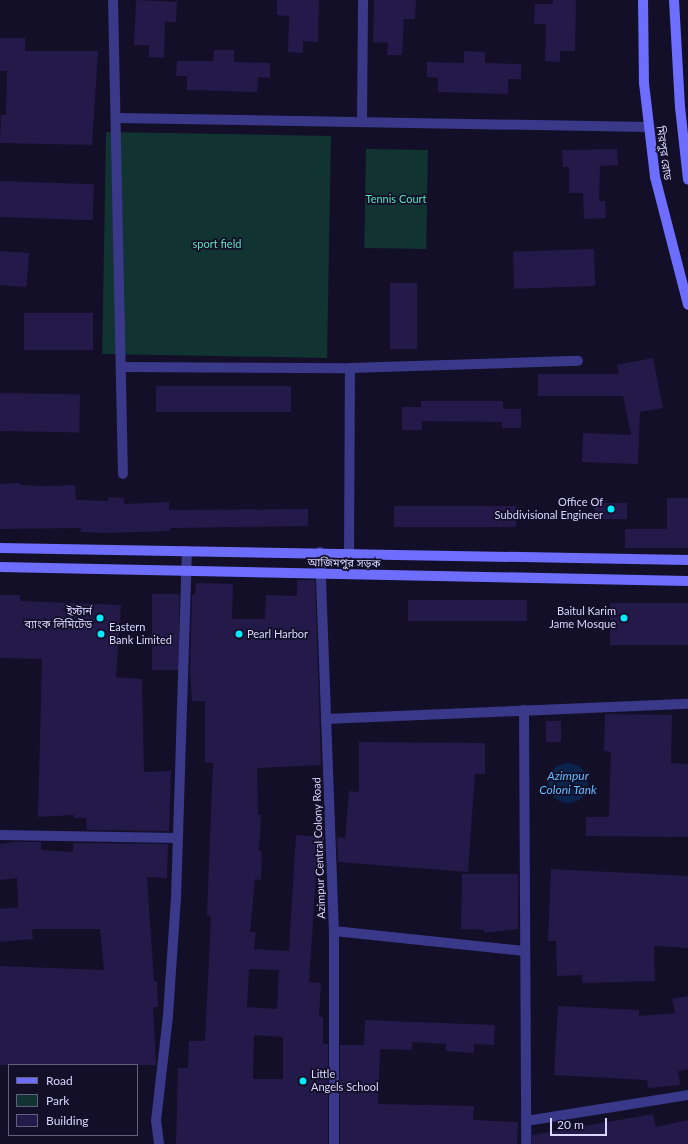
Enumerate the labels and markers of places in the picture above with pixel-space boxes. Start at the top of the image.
place label: Office Of Subdivisional Engineer [495,496,603,522]
marker: Office Of Subdivisional Engineer [606,504,616,514]
place label: ইস্টার্ন ব্যাংক লিমিটেড [25,605,92,631]
place label: Baitul Karim Jame Mosque [549,605,616,631]
marker: ইস্টার্ন ব্যাংক লিমিটেড [95,613,105,623]
marker: Baitul Karim Jame Mosque [619,613,629,623]
place label: Eastern Bank Limited [109,621,172,647]
place label: Pearl Harbor [247,627,308,641]
marker: Eastern Bank Limited [96,629,106,639]
marker: Pearl Harbor [234,629,244,639]
place label: Little Angels School [311,1068,379,1094]
marker: Little Angels School [298,1076,308,1086]

